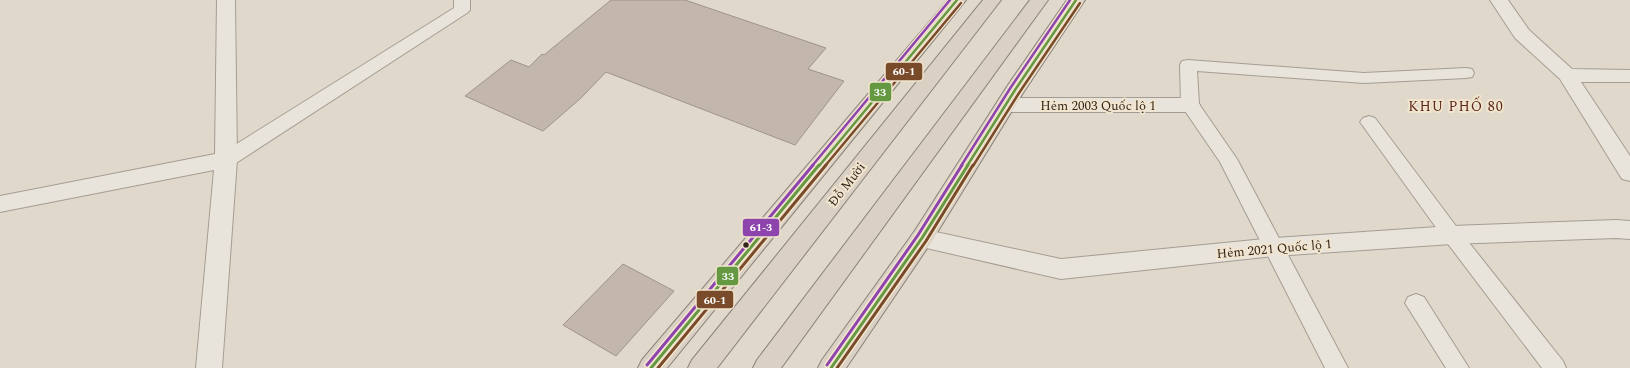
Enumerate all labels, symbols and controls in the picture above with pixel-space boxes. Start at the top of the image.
line badge: 60-1 [885,62,923,81]
text: 60-1 [893,63,915,80]
line badge: 33 [869,82,892,102]
text: 33 [874,84,886,101]
street label: Hẻm 2003 Quốc lộ 1 [1040,96,1156,116]
district label: KHU PHỐ 80 [1408,96,1504,117]
street label: Đỗ Mười [823,158,870,211]
line badge: 61-3 [742,218,780,237]
text: 61-3 [750,219,772,236]
street label: Hẻm 2021 Quốc lộ 1 [1216,234,1332,264]
unlabelled marker [741,240,751,250]
line badge: 33 [716,266,739,286]
text: 33 [722,268,734,285]
line badge: 60-1 [696,290,734,309]
text: 60-1 [704,292,726,309]

